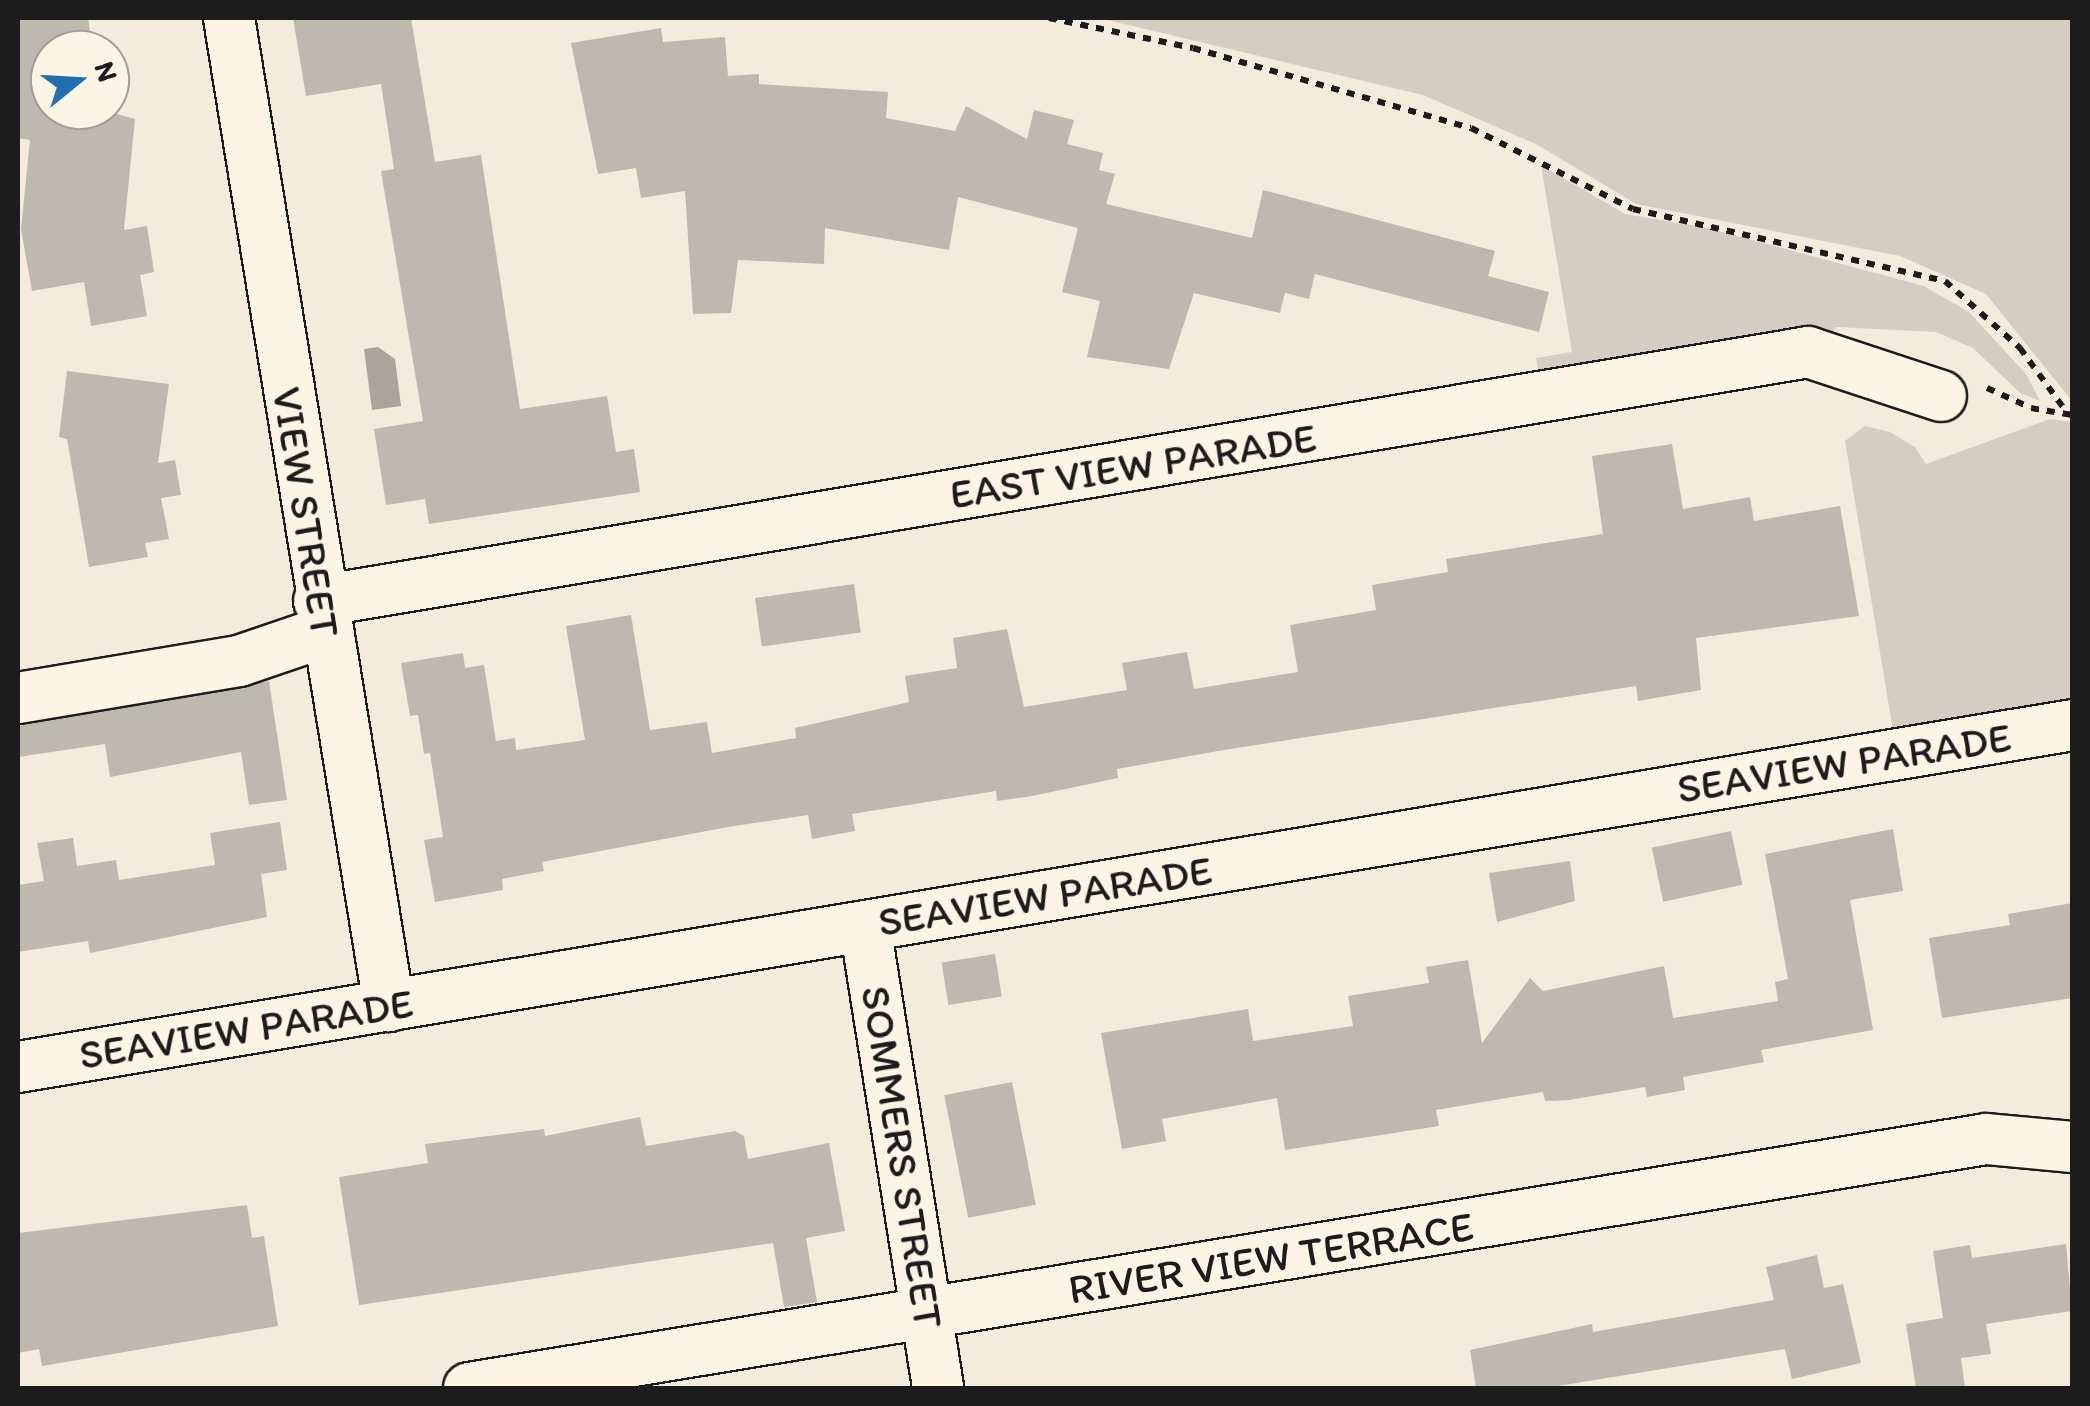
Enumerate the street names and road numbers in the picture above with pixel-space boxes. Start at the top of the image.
street label: VIEW STREET [261,383,351,641]
street label: EAST VIEW PARADE [947,412,1319,520]
street label: SEAVIEW PARADE [1674,712,2014,814]
street label: SEAVIEW PARADE [875,845,1215,947]
street label: SEAVIEW PARADE [76,978,416,1080]
street label: SOMMERS STREET [850,982,954,1332]
street label: RIVER VIEW TERRACE [1065,1201,1477,1315]

